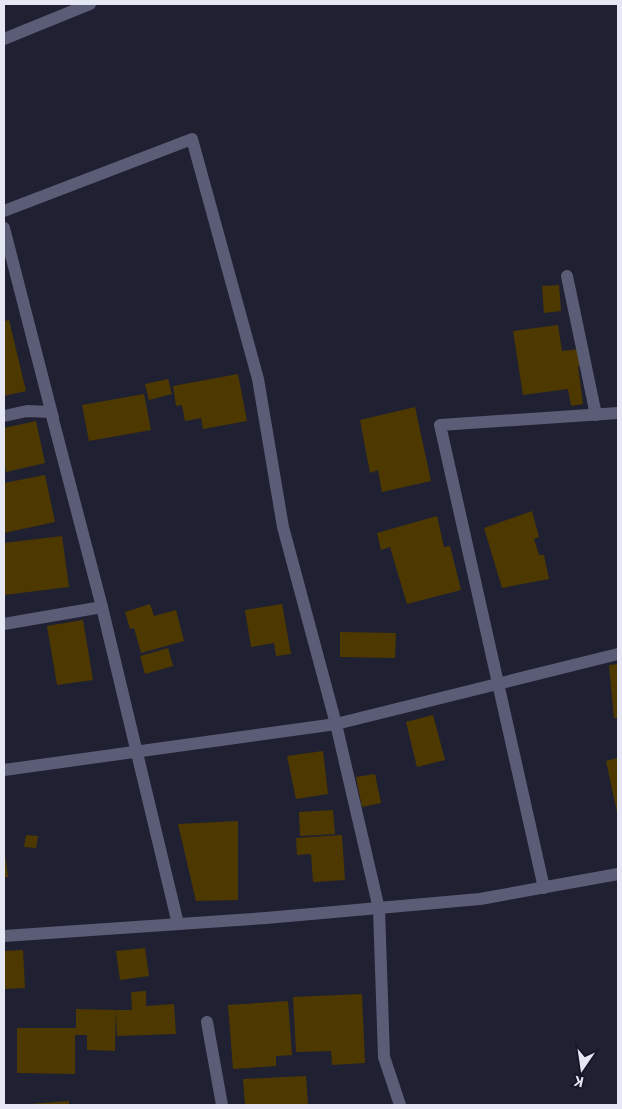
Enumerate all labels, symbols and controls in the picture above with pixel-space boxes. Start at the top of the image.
north arrow [557,1044,607,1094]
text: K [572,1072,586,1092]

